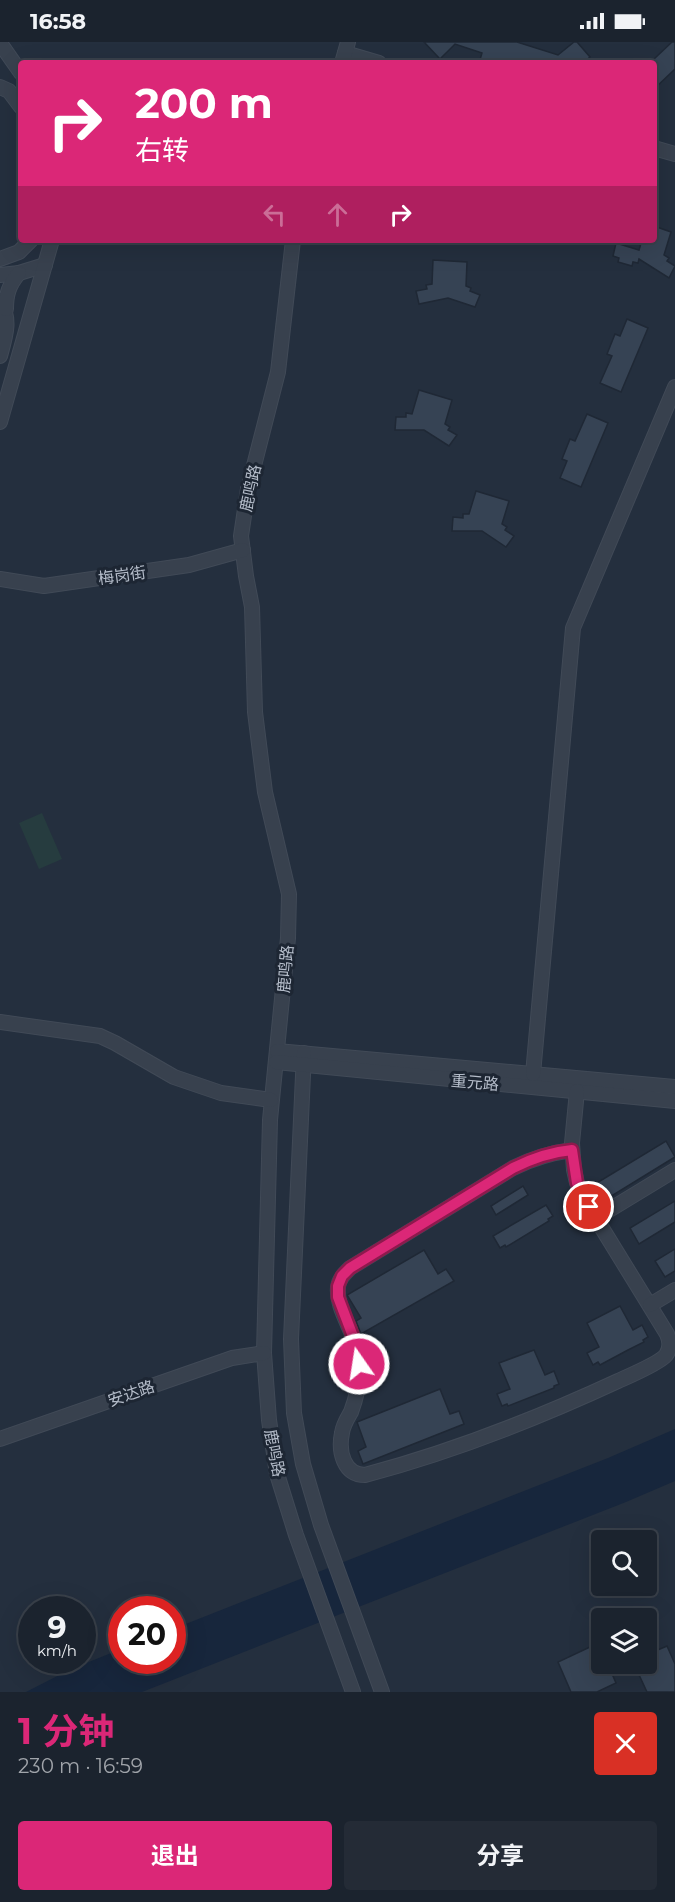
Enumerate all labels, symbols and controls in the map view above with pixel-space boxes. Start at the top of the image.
text: 16:58 [30,8,86,35]
text: 200 m [135,77,273,129]
icon: right [36,84,114,162]
text: 右转 [135,134,189,167]
icon: left [258,198,291,231]
icon: ahead [321,198,354,231]
icon: right [384,198,417,231]
street label: 鹿鸣路 [236,463,265,514]
street label: 梅岗街 [97,563,147,588]
street label: 鹿鸣路 [274,944,297,994]
street label: 重元路 [450,1071,500,1094]
pin [563,1181,614,1232]
icon: arrive [572,1190,605,1223]
position arrow [327,1332,391,1396]
street label: 安达路 [105,1377,157,1410]
street label: 鹿鸣路 [261,1428,288,1478]
map controls [591,1530,657,1674]
button: search [591,1530,657,1596]
speed limit sign: 20 [108,1596,186,1674]
button: layers [591,1608,657,1674]
text: 9 [47,1609,67,1646]
text: km/h [37,1641,77,1660]
text: 1 分钟 [18,1709,114,1753]
button: close [594,1712,657,1775]
text: 230 m · 16:59 [18,1754,143,1778]
button: 退出 [18,1821,332,1890]
button: 分享 [344,1821,657,1890]

